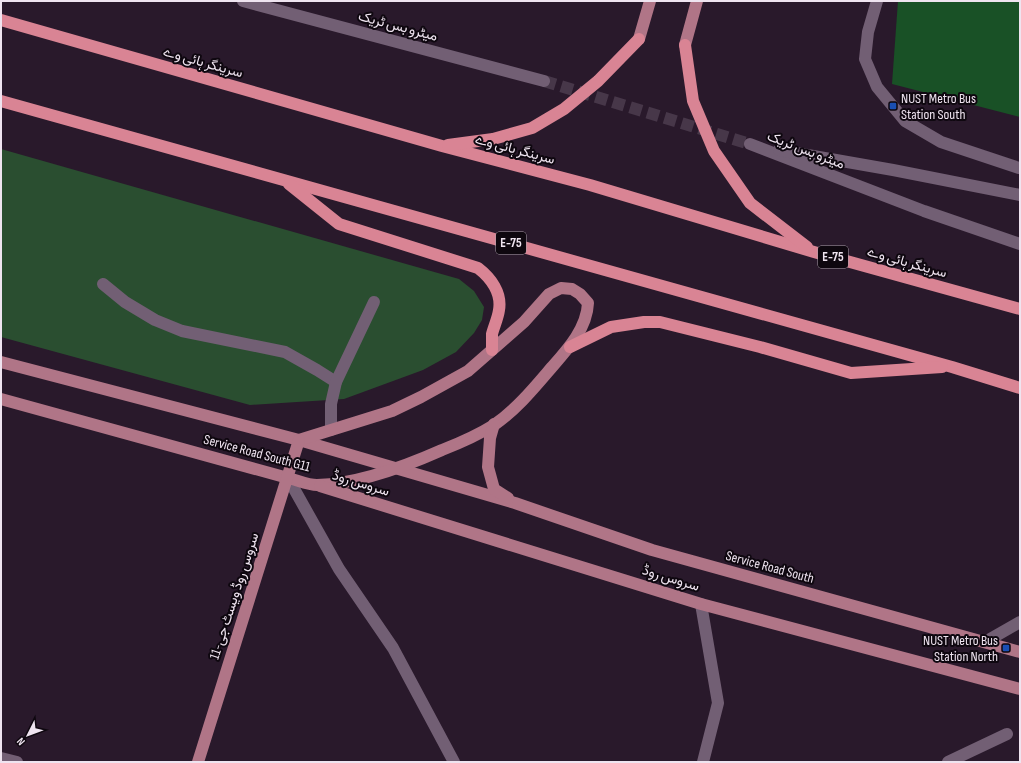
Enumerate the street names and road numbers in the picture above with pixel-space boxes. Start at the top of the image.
street label: میٹرو بس ٹریک [356,7,440,45]
street label: سرینگر ہائی وے [161,42,245,82]
street label: میٹرو بس ٹریک [765,127,847,173]
street label: سرینگر ہائی وے [473,130,557,169]
road number: E-75 [496,232,526,254]
street label: سرینگر ہائی وے [865,242,949,282]
road number: E-75 [818,246,848,268]
street label: Service Road South G11 [202,431,312,475]
street label: سروس روڈ [330,466,392,500]
street label: سروس روڈ ویسٹ جی-11 [206,531,262,661]
street label: Service Road South [724,547,816,587]
street label: سروس روڈ [640,561,702,595]

